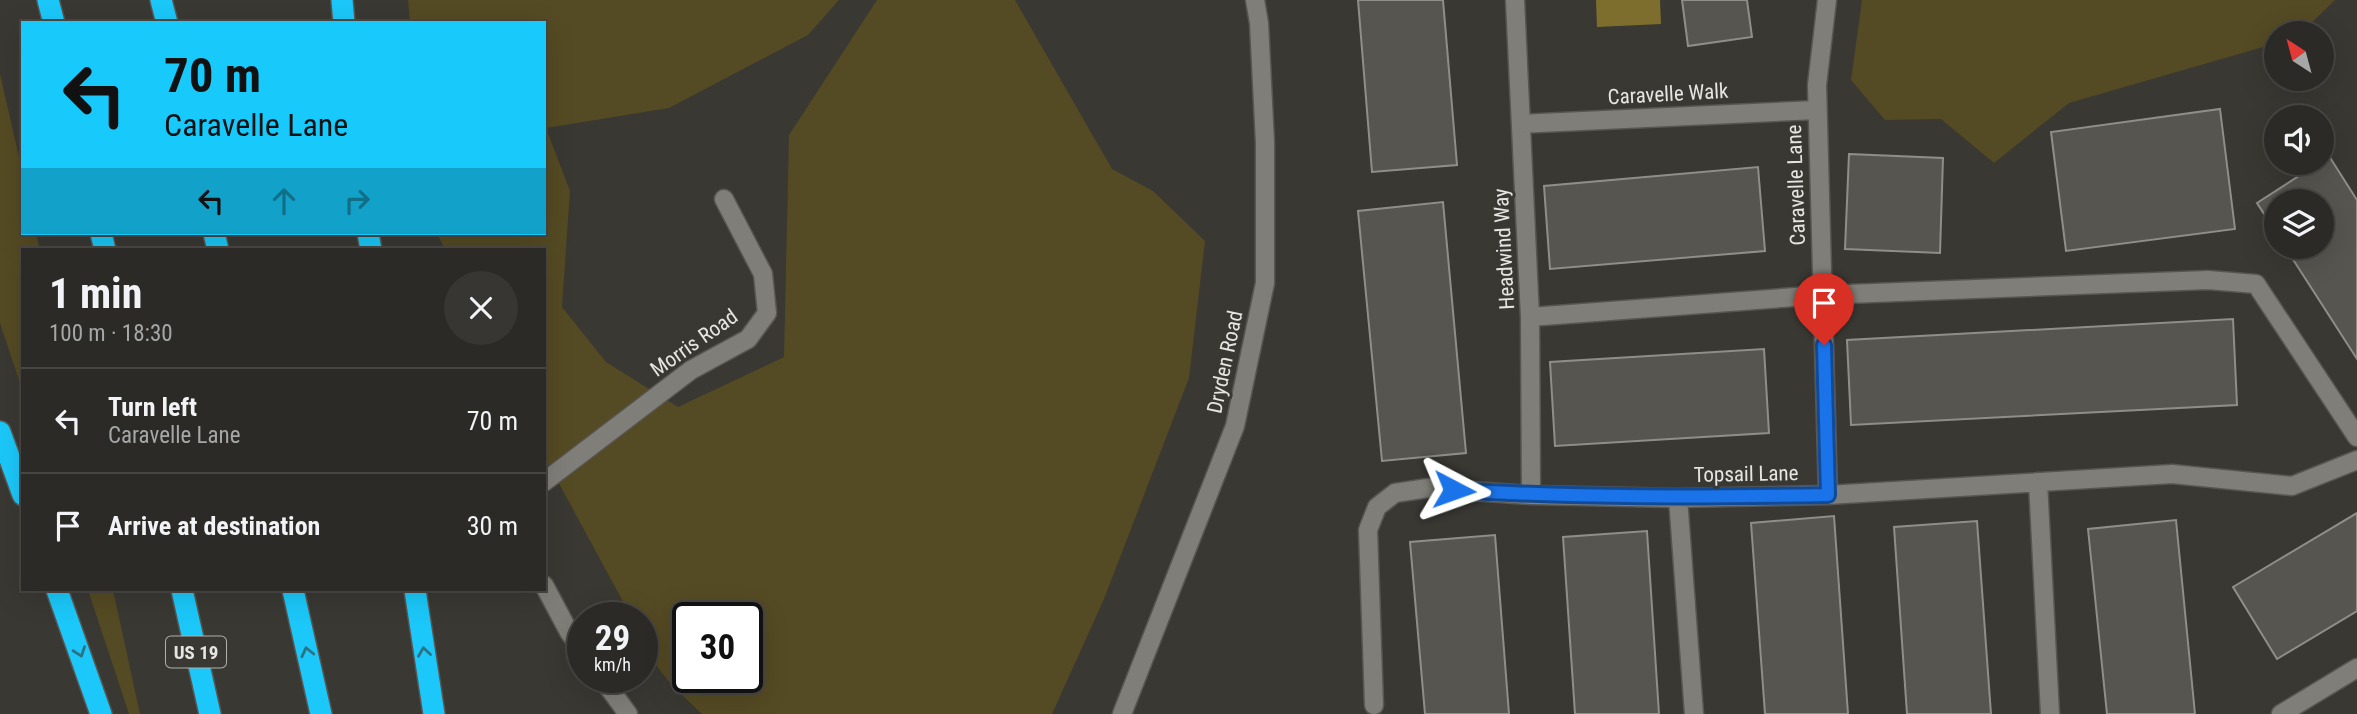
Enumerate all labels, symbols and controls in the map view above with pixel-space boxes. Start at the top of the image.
north arrow [2264,21,2334,91]
map controls [2264,21,2334,259]
text: 70 m [164,47,261,104]
icon: left [49,49,140,140]
street label: Caravelle Walk [1607,79,1730,109]
button: sound [2264,105,2334,175]
text: Caravelle Lane [164,106,348,144]
street label: Caravelle Lane [1782,124,1810,246]
icon: left [192,182,230,220]
icon: ahead [265,182,303,220]
icon: right [338,182,376,220]
street label: Headwind Way [1489,187,1519,310]
button: layers [2264,189,2334,259]
text: 1 min [49,269,142,318]
button: close [444,271,518,345]
pin [1794,273,1854,345]
icon: arrive [1805,284,1843,322]
street label: Morris Road [646,304,742,382]
street label: Dryden Road [1202,308,1248,416]
text: 100 m · 18:30 [49,320,173,347]
text: Turn left [108,392,197,422]
icon: left [49,402,87,440]
text: 70 m [467,406,518,436]
text: Caravelle Lane [108,422,240,449]
position arrow [1417,453,1491,527]
street label: Topsail Lane [1693,461,1799,487]
icon: arrive [49,507,87,545]
text: Arrive at destination [108,511,320,541]
text: 30 m [467,511,518,541]
speed limit sign: 30 [672,602,763,693]
text: 29 [595,618,630,659]
road number: US 19 [166,636,226,667]
one-way arrow [72,645,86,657]
one-way arrow [301,646,315,658]
one-way arrow [417,646,432,658]
text: km/h [594,654,631,675]

